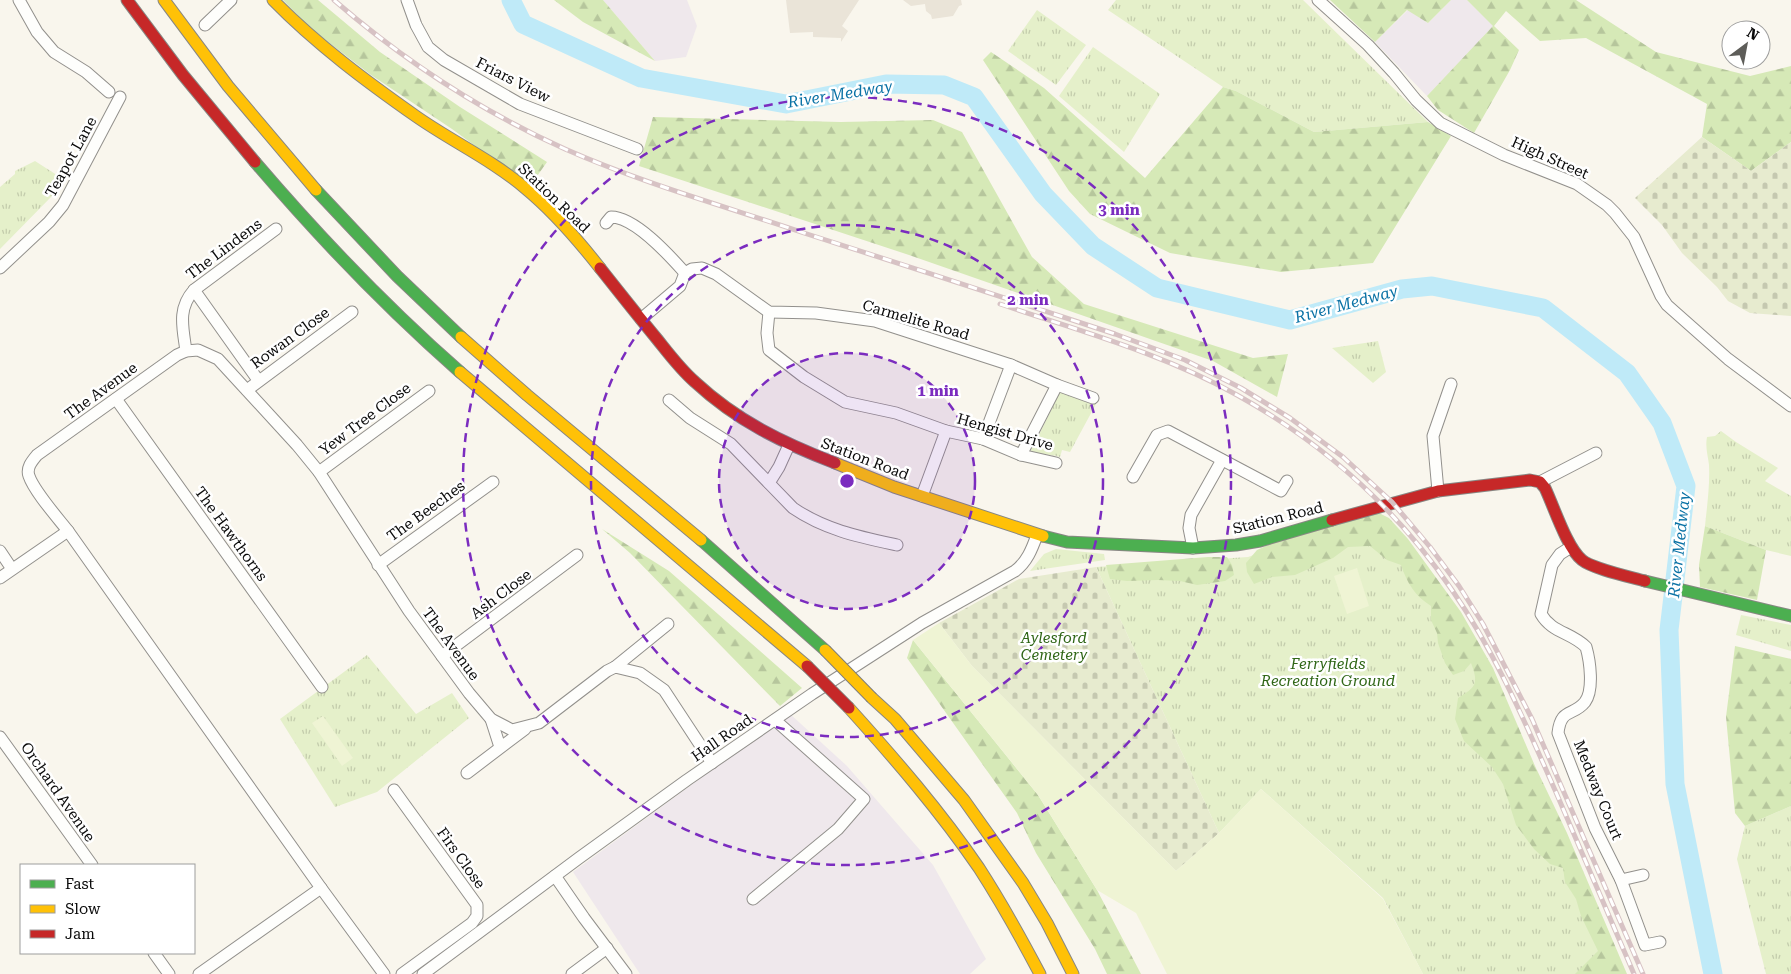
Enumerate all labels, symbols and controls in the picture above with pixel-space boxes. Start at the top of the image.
north arrow [1721,20,1771,70]
text: N [1744,24,1762,44]
street label: Friars View [473,54,554,107]
water label: River Medway [785,76,895,112]
street label: Teapot Lane [41,114,101,200]
street label: High Street [1509,133,1592,183]
street label: Station Road [514,159,594,237]
text: 3 min [1098,201,1140,219]
street label: The Lindens [183,215,265,283]
water label: River Medway [1291,281,1400,327]
text: 2 min [1007,291,1049,309]
street label: Carmelite Road [860,296,972,344]
street label: Rowan Close [247,303,333,373]
street label: The Avenue [61,359,141,423]
street label: Yew Tree Close [316,379,414,459]
text: 1 min [917,382,959,400]
street label: Hengist Drive [955,410,1055,454]
street label: Station Road [819,434,912,484]
centre of rings [838,472,856,490]
street label: The Beeches [384,477,468,545]
street label: The Hawthorns [191,483,271,585]
water label: River Medway [1664,491,1694,600]
street label: Station Road [1231,498,1326,538]
street label: Ash Close [467,565,535,623]
street label: The Avenue [419,604,483,684]
park label: Aylesford Cemetery [1020,629,1087,664]
park label: Ferryfields Recreation Ground [1260,655,1395,690]
street label: Hall Road [688,710,756,766]
street label: Medway Court [1570,737,1626,843]
street label: Orchard Avenue [17,739,99,845]
street label: Firs Close [433,824,489,892]
legend [20,864,195,954]
text: Fast [65,875,95,893]
text: Slow [65,900,101,918]
text: Jam [65,925,95,943]

